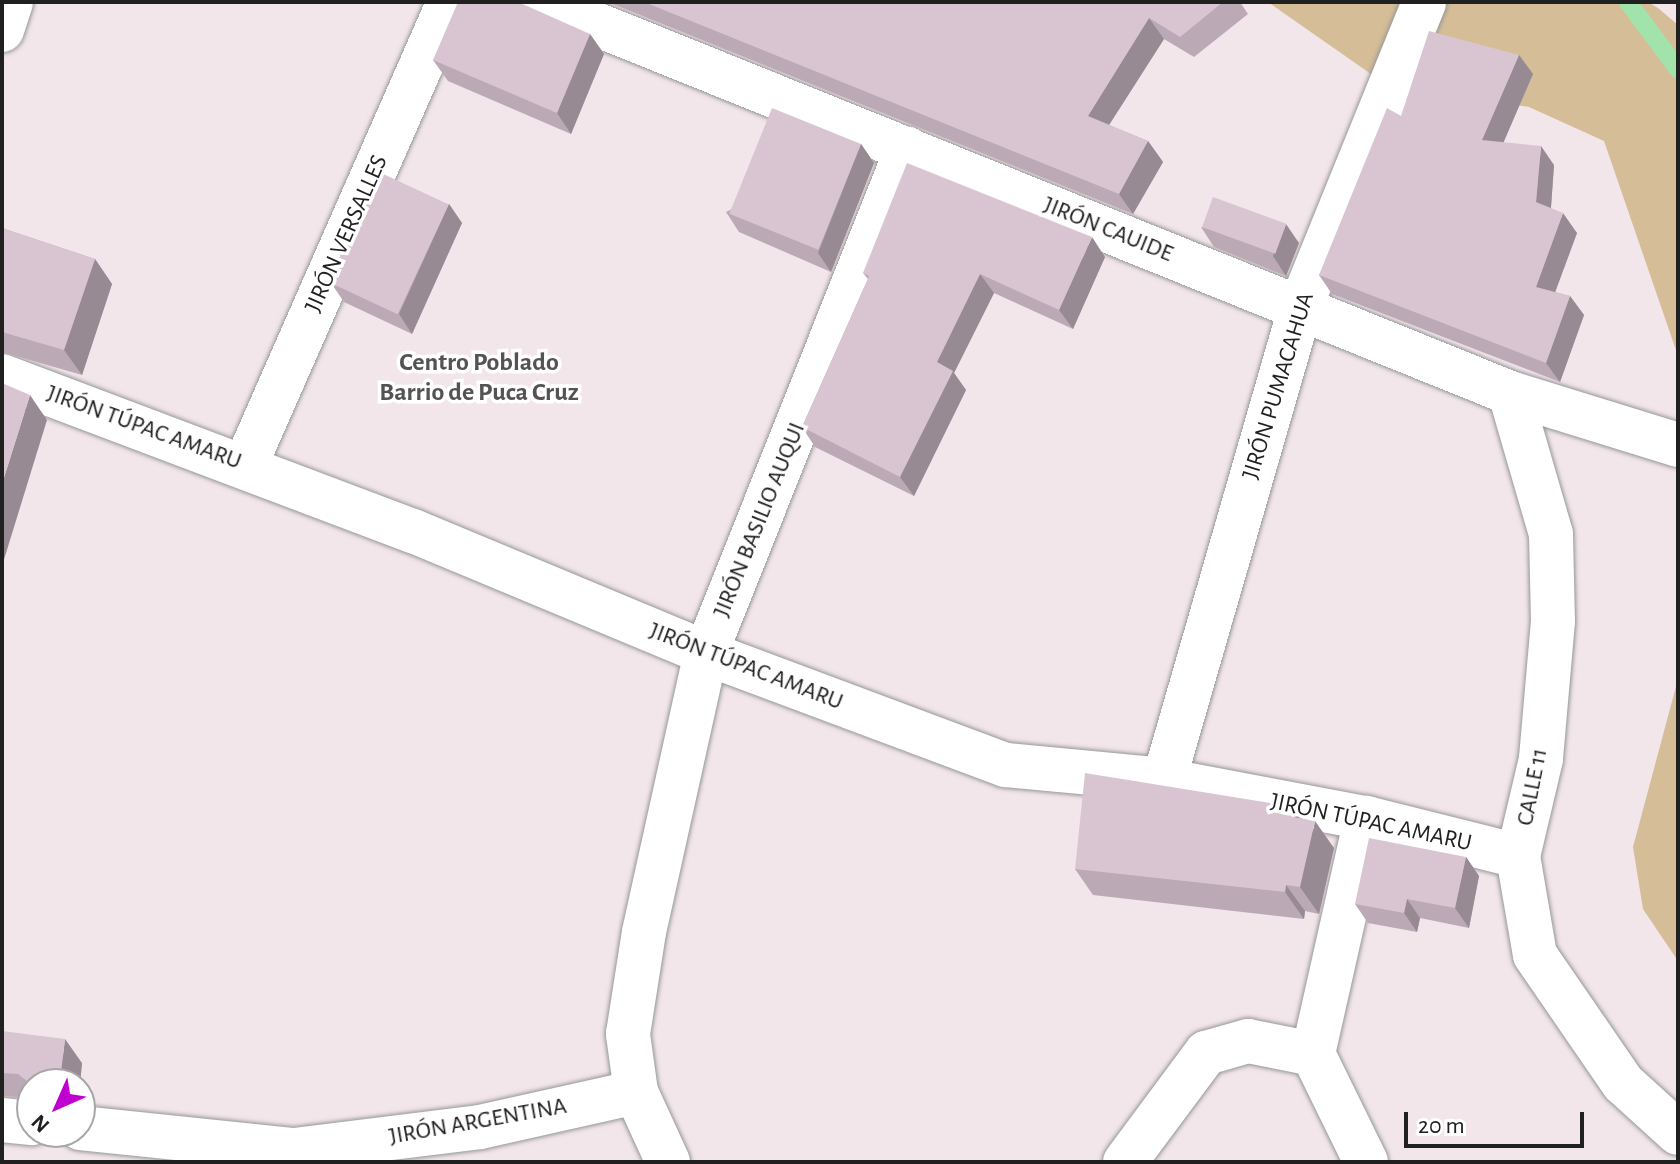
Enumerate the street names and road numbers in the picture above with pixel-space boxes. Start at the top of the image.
street label: JIRÓN VERSALLES [299,151,395,317]
street label: JIRÓN CAUIDE [1039,191,1177,269]
street label: JIRÓN PUMACAHUA [1237,289,1321,483]
street label: JIRÓN TÚPAC AMARU [43,379,245,477]
street label: JIRÓN BASILIO AUQUI [708,418,812,622]
street label: JIRÓN TÚPAC AMARU [645,617,847,717]
street label: CALLE 11 [1511,746,1555,828]
street label: JIRÓN TÚPAC AMARU [1268,788,1474,858]
street label: JIRÓN ARGENTINA [387,1092,569,1152]

